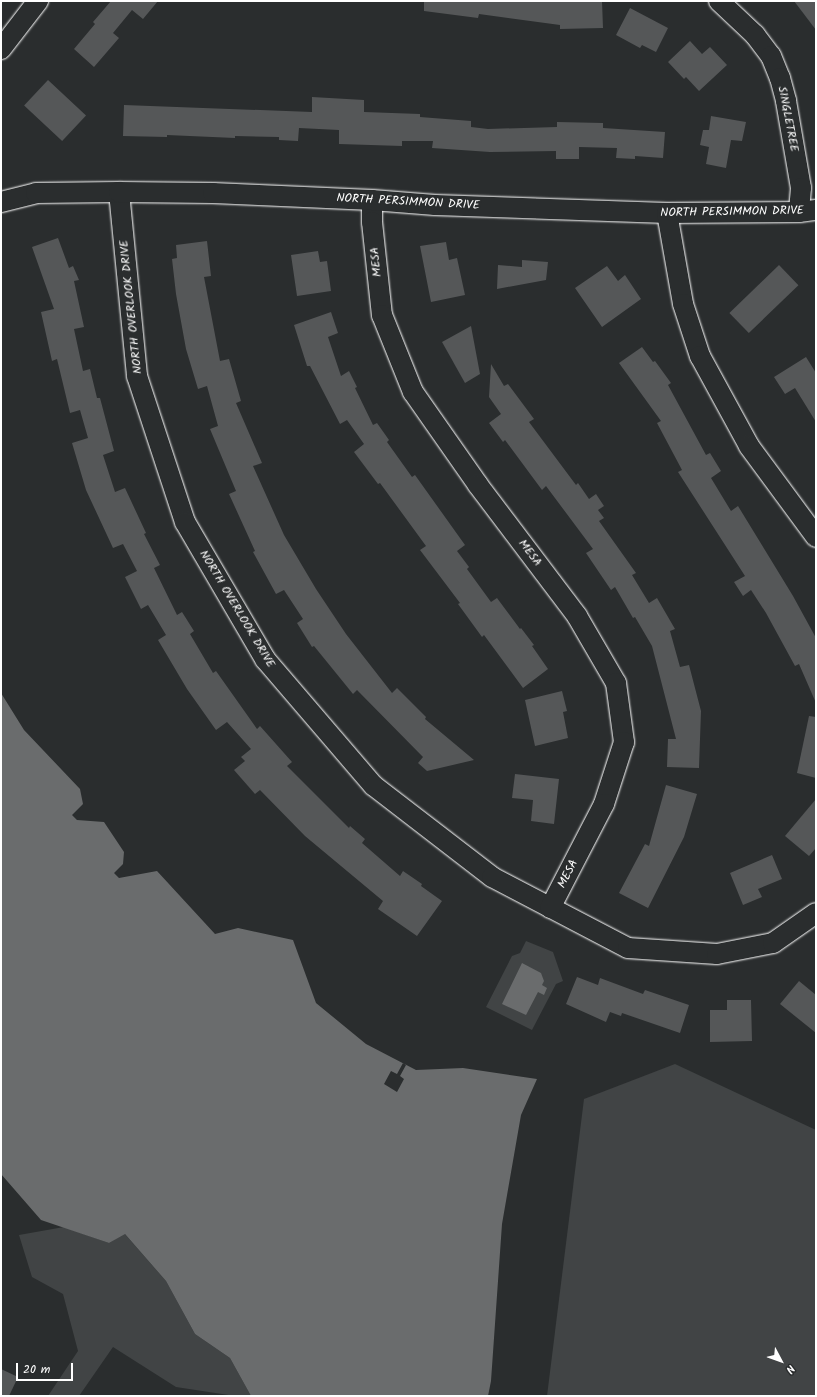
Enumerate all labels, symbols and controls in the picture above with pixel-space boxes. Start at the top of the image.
street label: SINGLETREE [775,85,801,153]
street label: NORTH PERSIMMON DRIVE [336,191,480,213]
street label: NORTH PERSIMMON DRIVE [660,204,804,220]
street label: NORTH OVERLOOK DRIVE [117,239,145,375]
street label: MESA [367,246,385,278]
street label: MESA [515,537,545,569]
street label: NORTH OVERLOOK DRIVE [196,548,278,670]
street label: MESA [555,857,581,891]
north arrow [761,1341,801,1381]
scale bar [18,1355,75,1381]
text: 20 m [23,1360,50,1379]
text: N [781,1360,799,1377]

